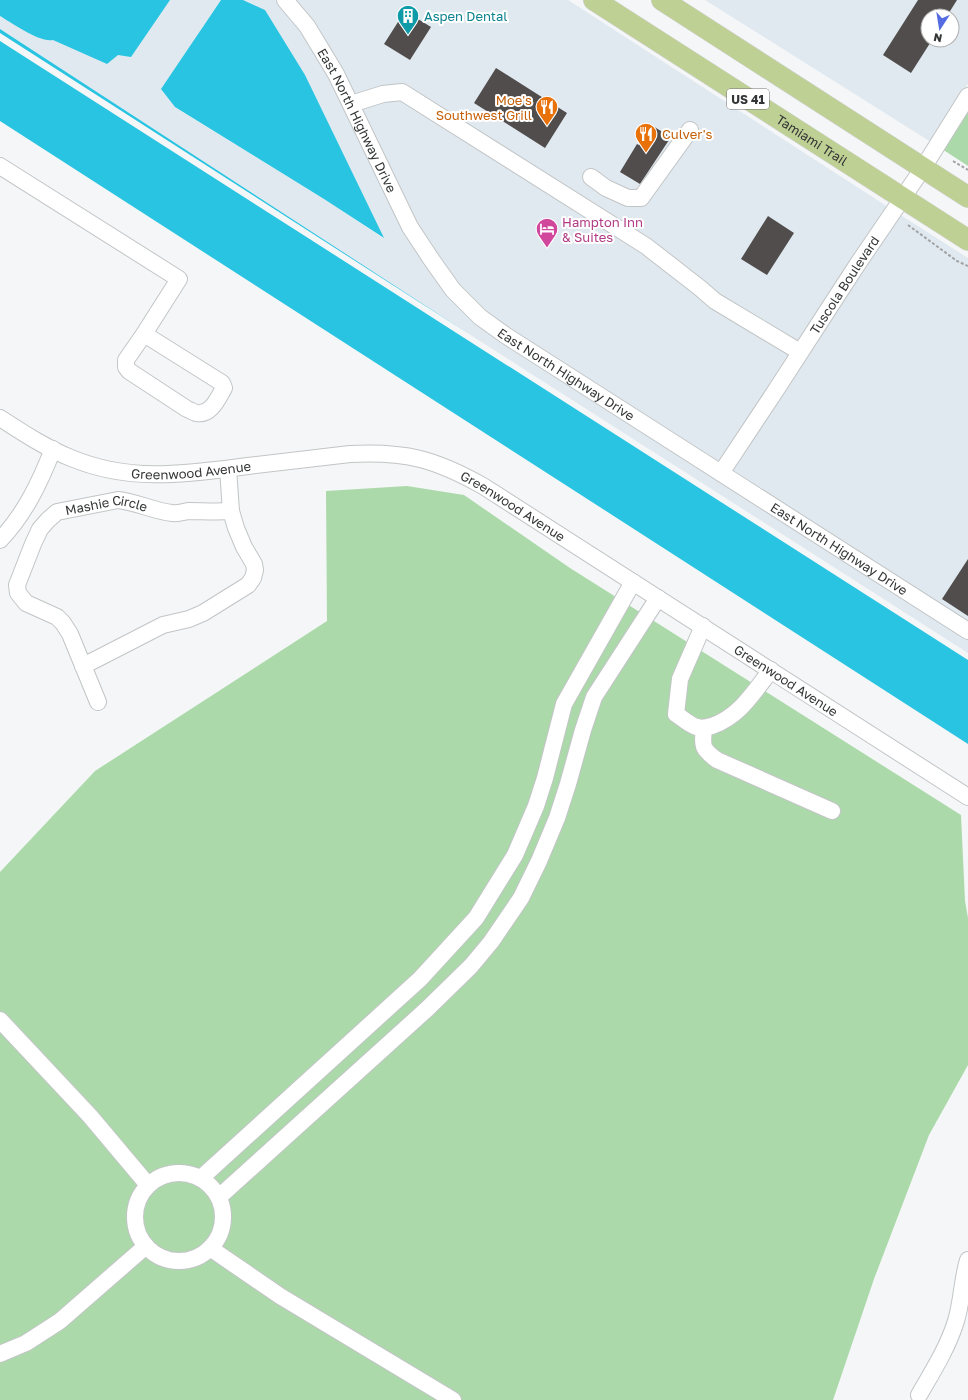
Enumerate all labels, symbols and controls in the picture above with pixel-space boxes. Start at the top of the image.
building icon: Aspen Dental [395,3,421,36]
place label: Aspen Dental [424,8,508,24]
north arrow [920,8,960,48]
text: N [932,31,943,45]
street label: East North Highway Drive [314,45,400,195]
road number: US 41 [727,89,769,109]
place label: Moe's Southwest Grill [436,92,532,123]
restaurant icon: Moe's Southwest Grill [534,94,560,127]
street label: Tamiami Trail [773,111,851,169]
restaurant icon: Culver's [633,121,659,154]
place label: Culver's [662,126,713,142]
place label: Hampton Inn & Suites [562,214,643,245]
hotel icon: Hampton Inn & Suites [534,216,560,249]
street label: Tuscola Boulevard [806,233,883,337]
street label: East North Highway Drive [495,324,638,424]
street label: Greenwood Avenue [131,458,252,482]
street label: Greenwood Avenue [458,468,568,545]
street label: Mashie Circle [64,492,150,518]
street label: East North Highway Drive [768,499,911,598]
street label: Greenwood Avenue [731,641,841,719]

